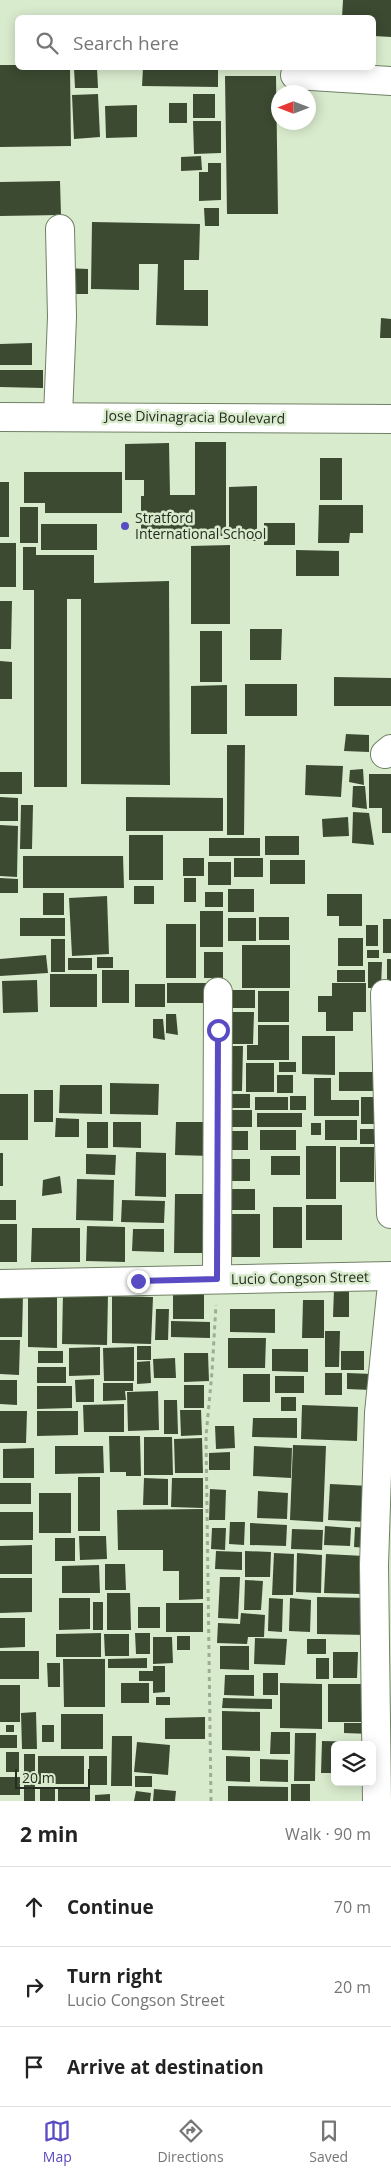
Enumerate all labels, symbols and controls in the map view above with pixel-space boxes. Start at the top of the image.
search box [15,15,376,70]
icon: search [33,29,61,57]
text: Search here [73,30,179,56]
north arrow [271,85,316,130]
street label: Jose Divinagracia Boulevard [103,405,285,428]
place label: Stratford International School [135,508,266,543]
marker: Stratford International School [119,520,131,532]
route start [207,1019,230,1042]
street label: Lucio Congson Street [231,1267,369,1288]
route end [127,1270,150,1293]
map controls [331,1741,376,1786]
button: layers [331,1741,376,1786]
scale bar [15,1766,90,1789]
text: 20 m [22,1768,55,1787]
text: 2 min [20,1820,78,1848]
text: Walk · 90 m [285,1823,371,1845]
icon: ahead [20,1893,48,1921]
text: Continue [67,1894,154,1920]
text: 70 m [334,1896,371,1918]
text: Turn right [67,1963,162,1989]
icon: right [20,1973,48,2001]
text: 20 m [334,1976,371,1998]
text: Lucio Congson Street [67,1989,225,2011]
icon: arrive [20,2053,48,2081]
text: Arrive at destination [67,2054,264,2080]
tab: Map [43,2117,72,2166]
tab: Directions [157,2117,224,2166]
tab: Saved [309,2117,348,2166]

